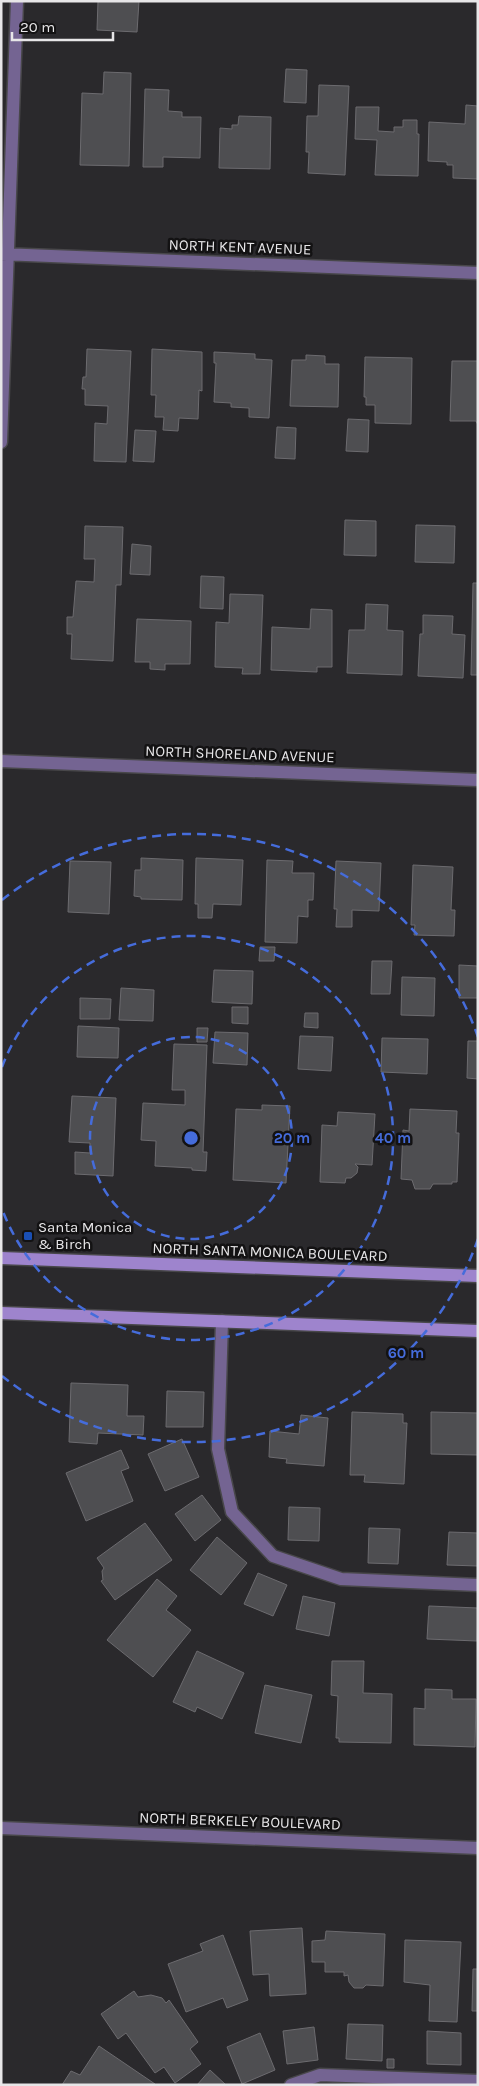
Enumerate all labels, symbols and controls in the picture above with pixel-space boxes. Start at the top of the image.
scale bar [12,10,114,42]
text: 20 m [20,18,55,36]
street label: NORTH KENT AVENUE [168,236,312,258]
street label: NORTH SHORELAND AVENUE [145,742,335,766]
centre of rings [182,1129,200,1147]
text: 20 m [274,1129,310,1147]
text: 40 m [375,1129,411,1147]
place label: Santa Monica & Birch [38,1218,132,1253]
marker: Santa Monica & Birch [22,1230,34,1242]
street label: NORTH SANTA MONICA BOULEVARD [152,1239,388,1265]
text: 60 m [388,1344,424,1362]
street label: NORTH BERKELEY BOULEVARD [139,1808,341,1834]

